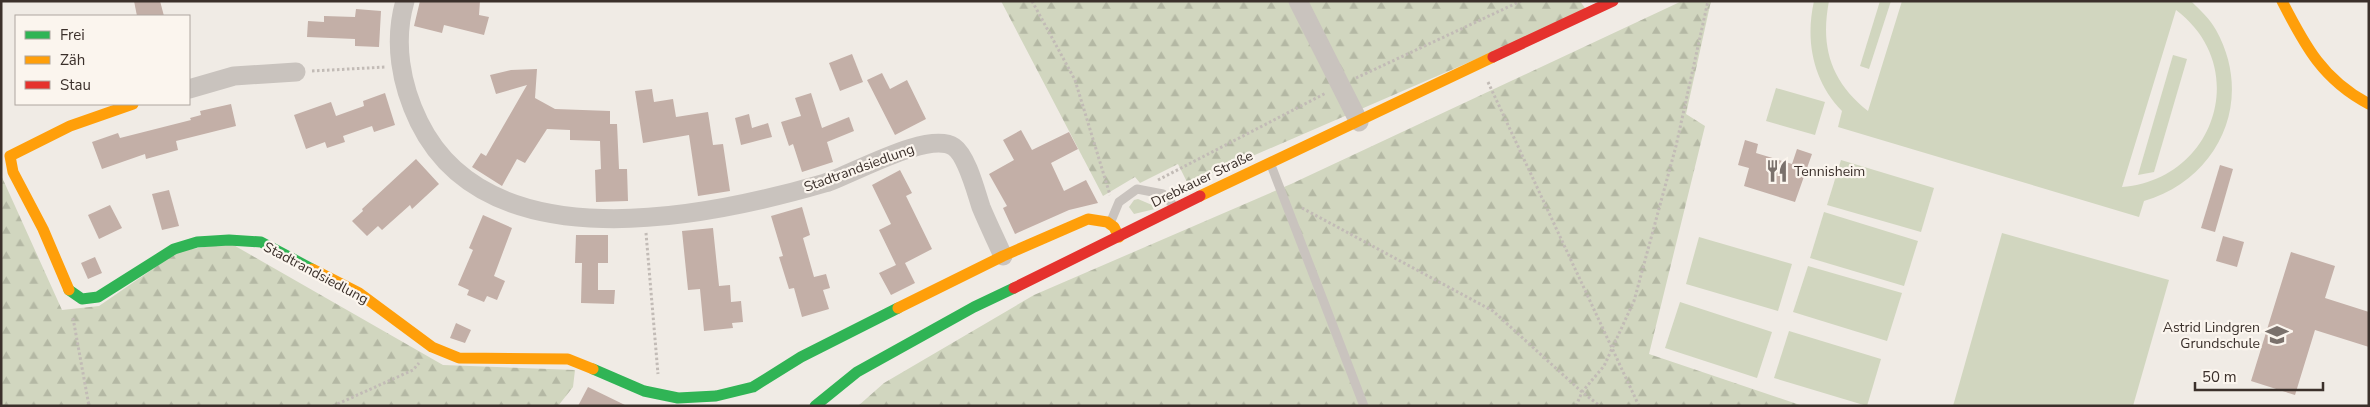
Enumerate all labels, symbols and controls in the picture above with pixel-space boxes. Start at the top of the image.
legend [15,15,190,105]
text: Frei [60,25,85,45]
text: Zäh [60,50,85,70]
text: Stau [60,75,91,95]
street label: Stadtrandsiedlung [801,139,917,197]
street label: Drebkauer Straße [1148,146,1256,212]
restaurant icon: Tennisheim [1764,158,1790,184]
place label: Tennisheim [1794,162,1865,181]
street label: Stadtrandsiedlung [260,237,372,309]
place label: Astrid Lindgren Grundschule [2163,318,2260,353]
school or university icon: Astrid Lindgren Grundschule [2264,322,2290,348]
scale bar [2195,360,2322,392]
text: 50 m [2202,367,2237,387]

